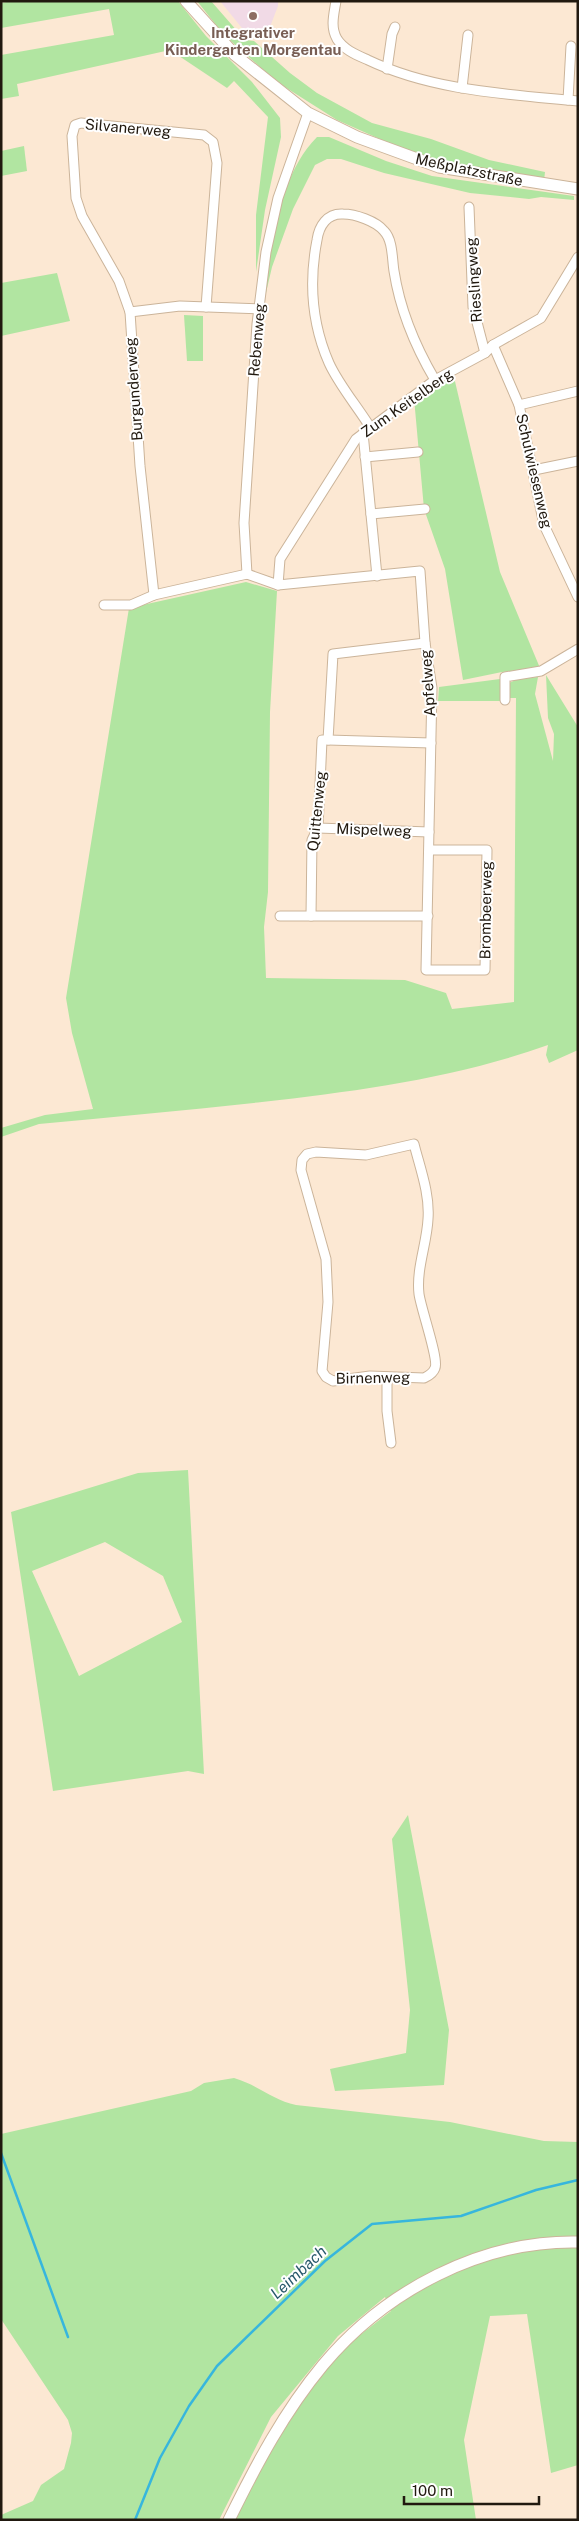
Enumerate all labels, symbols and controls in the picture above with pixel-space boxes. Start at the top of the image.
marker: Integrativer Kindergarten Morgentau [247,10,259,22]
place label: Integrativer Kindergarten Morgentau [165,24,341,58]
street label: Silvanerweg [84,115,172,140]
street label: Meßplatzstraße [414,150,524,189]
street label: Rieslingweg [462,237,485,323]
street label: Rebenweg [245,303,268,377]
street label: Burgunderweg [121,337,146,441]
street label: Zum Keitelberg [358,365,456,441]
street label: Schulwiesenweg [513,412,556,530]
street label: Apfelweg [417,649,438,717]
street label: Quittenweg [304,770,329,852]
street label: Mispelweg [336,820,412,839]
street label: Brombeerweg [476,861,495,959]
street label: Birnenweg [336,1368,410,1387]
water label: Leimbach [266,2242,330,2303]
scale bar [404,2474,539,2506]
text: 100 m [412,2482,453,2499]

